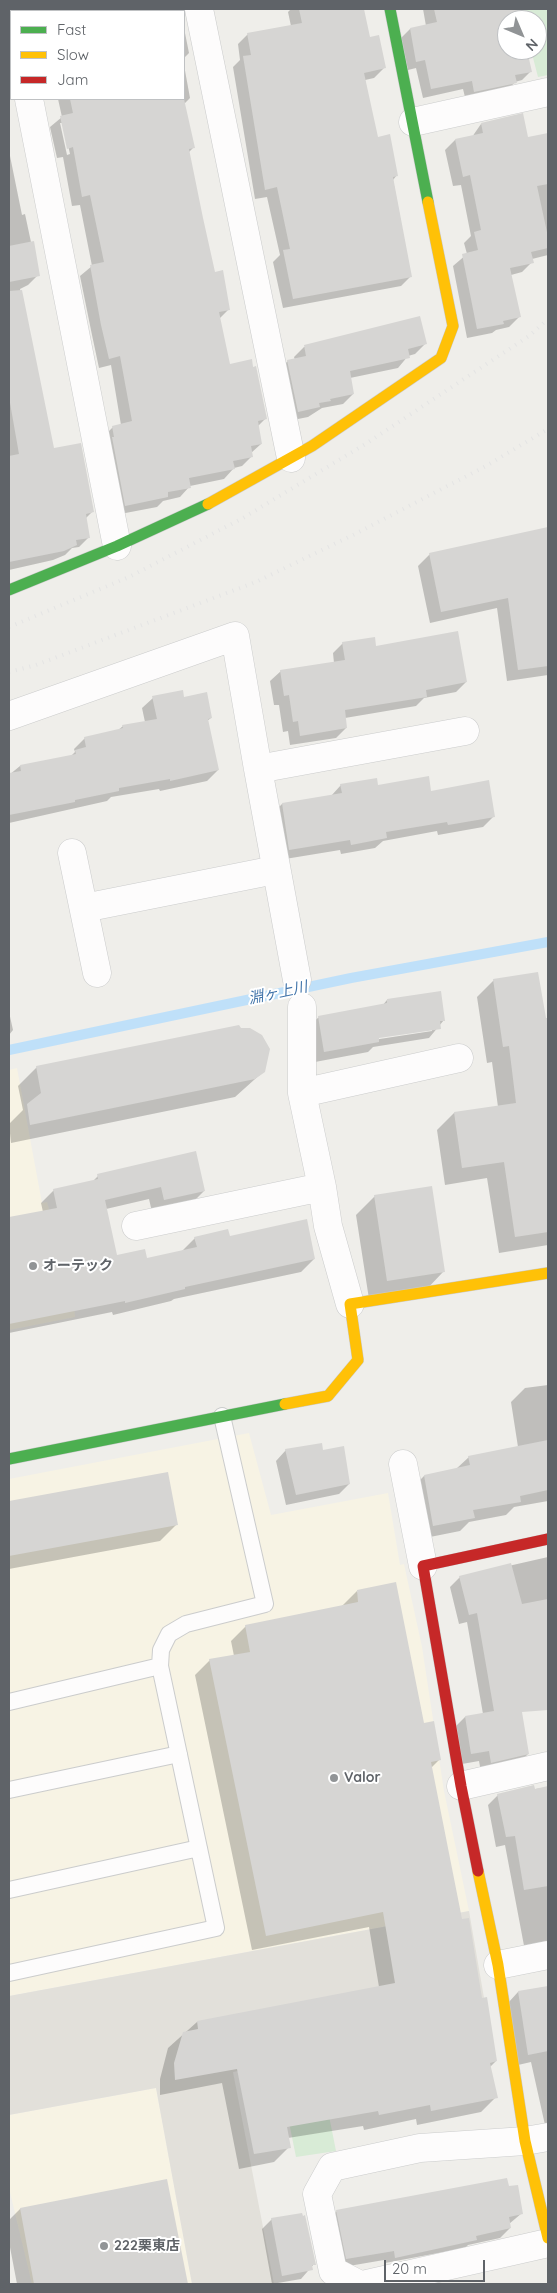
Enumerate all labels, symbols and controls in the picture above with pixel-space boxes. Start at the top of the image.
legend [10,10,185,100]
north arrow [497,10,547,60]
text: Fast [57,20,86,39]
text: N [522,35,542,55]
text: Slow [57,45,89,64]
text: Jam [57,70,88,89]
water label: 淵ヶ上川 [247,978,309,1008]
place label: オーテック [43,1258,113,1274]
marker: オーテック [27,1260,39,1272]
place label: Valor [344,1770,381,1786]
marker: Valor [328,1772,340,1784]
place label: 222栗東店 [114,2238,180,2254]
marker: 222栗東店 [98,2240,110,2252]
scale bar [387,2250,488,2282]
text: 20 m [392,2259,427,2278]

